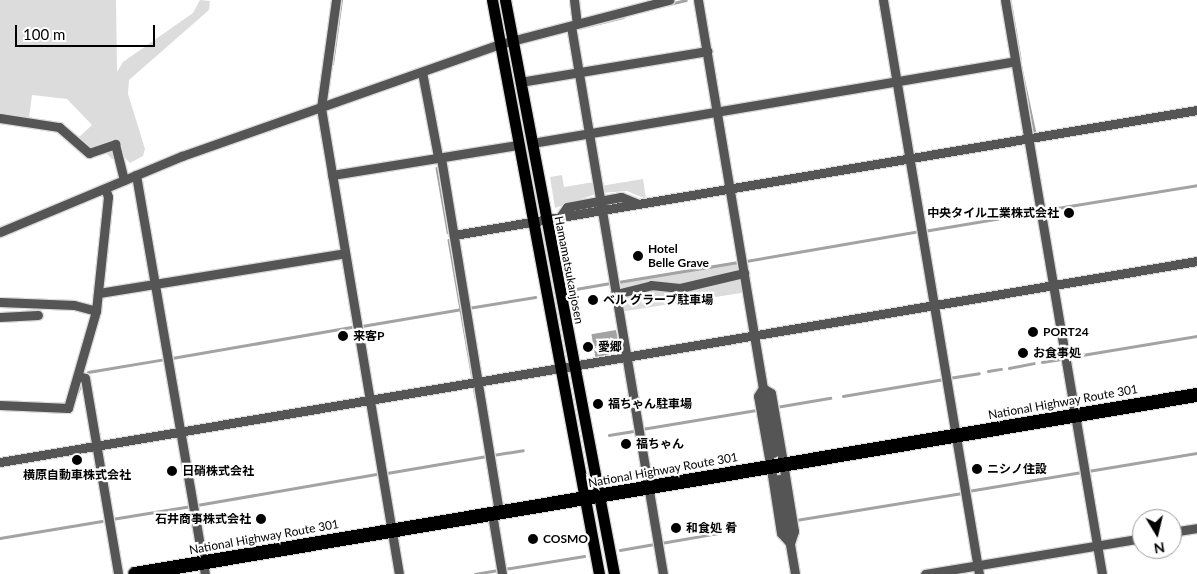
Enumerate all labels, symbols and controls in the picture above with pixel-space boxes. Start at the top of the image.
scale bar [18,15,158,47]
text: 100 m [23,25,65,43]
place label: 中央タイル工業株式会社 [927,206,1059,220]
marker: 中央タイル工業株式会社 [1063,207,1075,219]
street label: Hamamatsukanjosen [551,215,587,325]
place label: Hotel Belle Grave [648,242,709,270]
marker: Hotel Belle Grave [632,250,644,262]
place label: ベル グラーブ駐車場 [603,293,714,307]
marker: ベル グラーブ駐車場 [587,294,599,306]
place label: PORT24 [1043,325,1089,339]
marker: PORT24 [1027,326,1039,338]
place label: 来客P [353,329,384,343]
marker: 来客P [337,330,349,342]
place label: 愛郷 [598,340,622,354]
marker: 愛郷 [582,341,594,353]
place label: お食事処 [1033,346,1081,360]
marker: お食事処 [1017,347,1029,359]
street label: National Highway Route 301 [987,382,1139,422]
place label: 福ちゃん駐車場 [608,397,692,411]
marker: 福ちゃん駐車場 [592,398,604,410]
place label: 福ちゃん [636,437,684,451]
marker: 福ちゃん [620,438,632,450]
street label: National Highway Route 301 [587,450,739,490]
marker: 横原自動車株式会社 [71,454,83,466]
place label: ニシノ住設 [987,462,1047,476]
marker: ニシノ住設 [971,463,983,475]
place label: 日硝株式会社 [182,464,254,478]
marker: 日硝株式会社 [166,465,178,477]
place label: 横原自動車株式会社 [23,468,131,482]
north arrow [1132,509,1182,559]
place label: 石井商事株式会社 [155,512,251,526]
marker: 石井商事株式会社 [255,513,267,525]
street label: National Highway Route 301 [188,517,340,557]
place label: 和食処 肴 [686,521,737,535]
marker: 和食処 肴 [670,522,682,534]
place label: COSMO [543,532,588,546]
marker: COSMO [527,533,539,545]
text: N [1153,539,1166,558]

